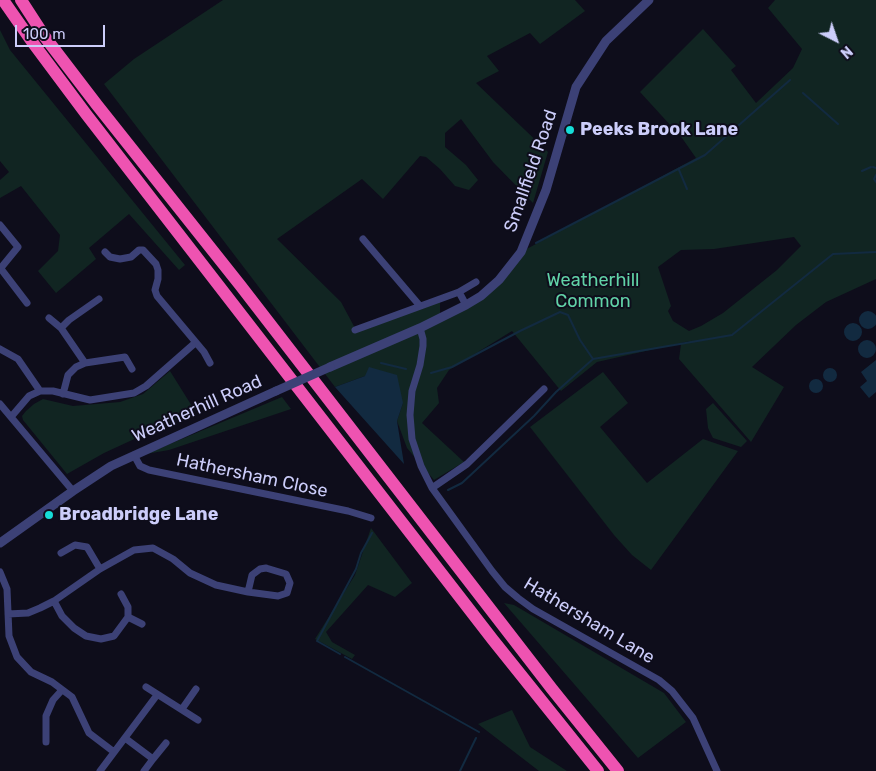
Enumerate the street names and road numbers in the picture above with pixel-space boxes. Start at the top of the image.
street label: Smallfield Road [500,107,562,235]
street label: Weatherhill Road [129,371,265,447]
street label: Hathersham Close [174,449,330,503]
street label: Hathersham Lane [520,573,658,669]

